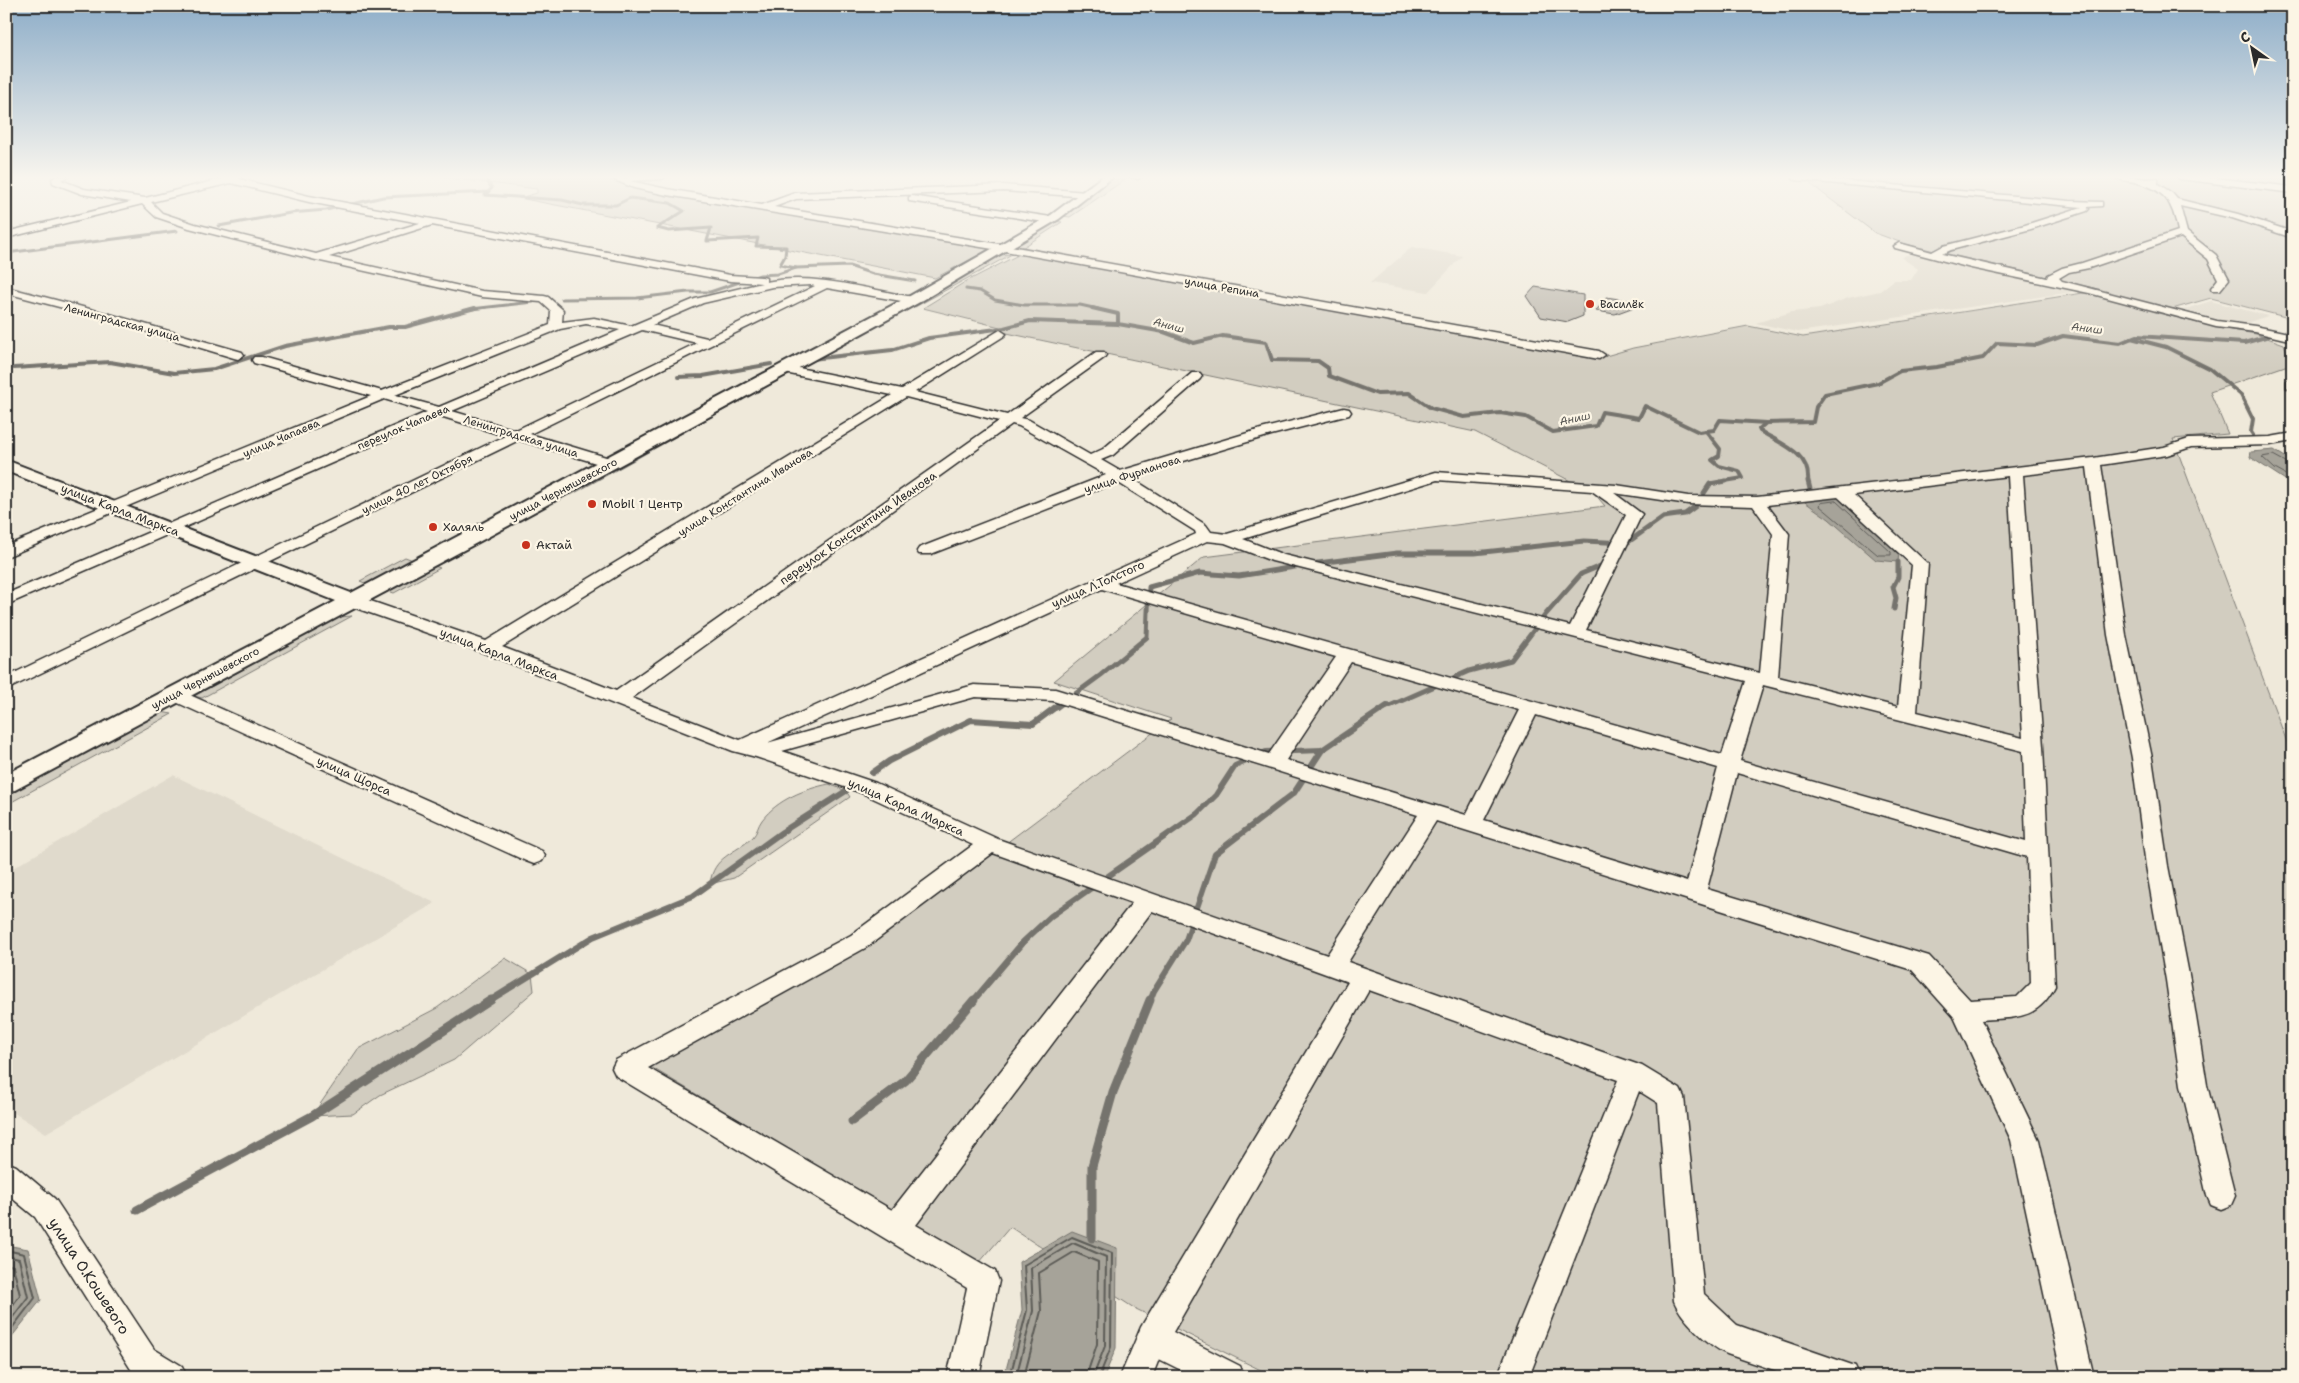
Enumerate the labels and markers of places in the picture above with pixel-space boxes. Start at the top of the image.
place label: Василёк [1600,297,1644,312]
marker: Василёк [1584,298,1596,310]
place label: Mobil 1 Центр [602,496,683,512]
marker: Mobil 1 Центр [586,498,598,510]
place label: Халяль [443,519,484,535]
marker: Халяль [427,521,439,533]
place label: Актай [536,537,572,553]
marker: Актай [520,539,532,551]

